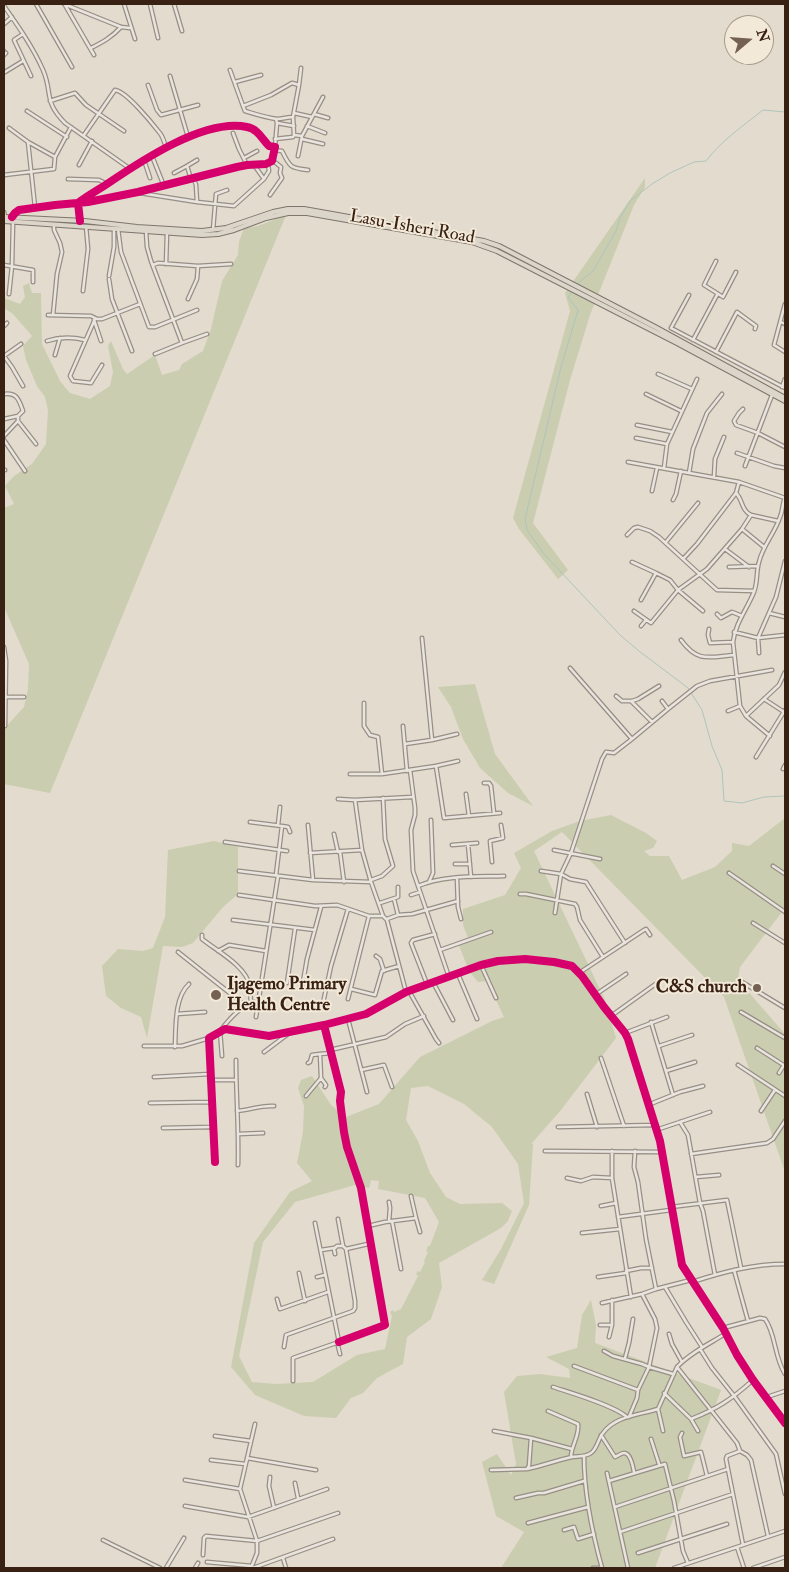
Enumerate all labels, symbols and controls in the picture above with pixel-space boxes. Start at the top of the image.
north arrow [724,15,774,65]
text: N [753,27,773,44]
street label: Lasu-Isheri Road [348,206,476,250]
place label: Ijagemo Primary Health Centre [227,974,346,1016]
place label: C&S church [656,977,747,999]
marker: C&S church [751,982,763,994]
marker: Ijagemo Primary Health Centre [209,988,223,1002]

